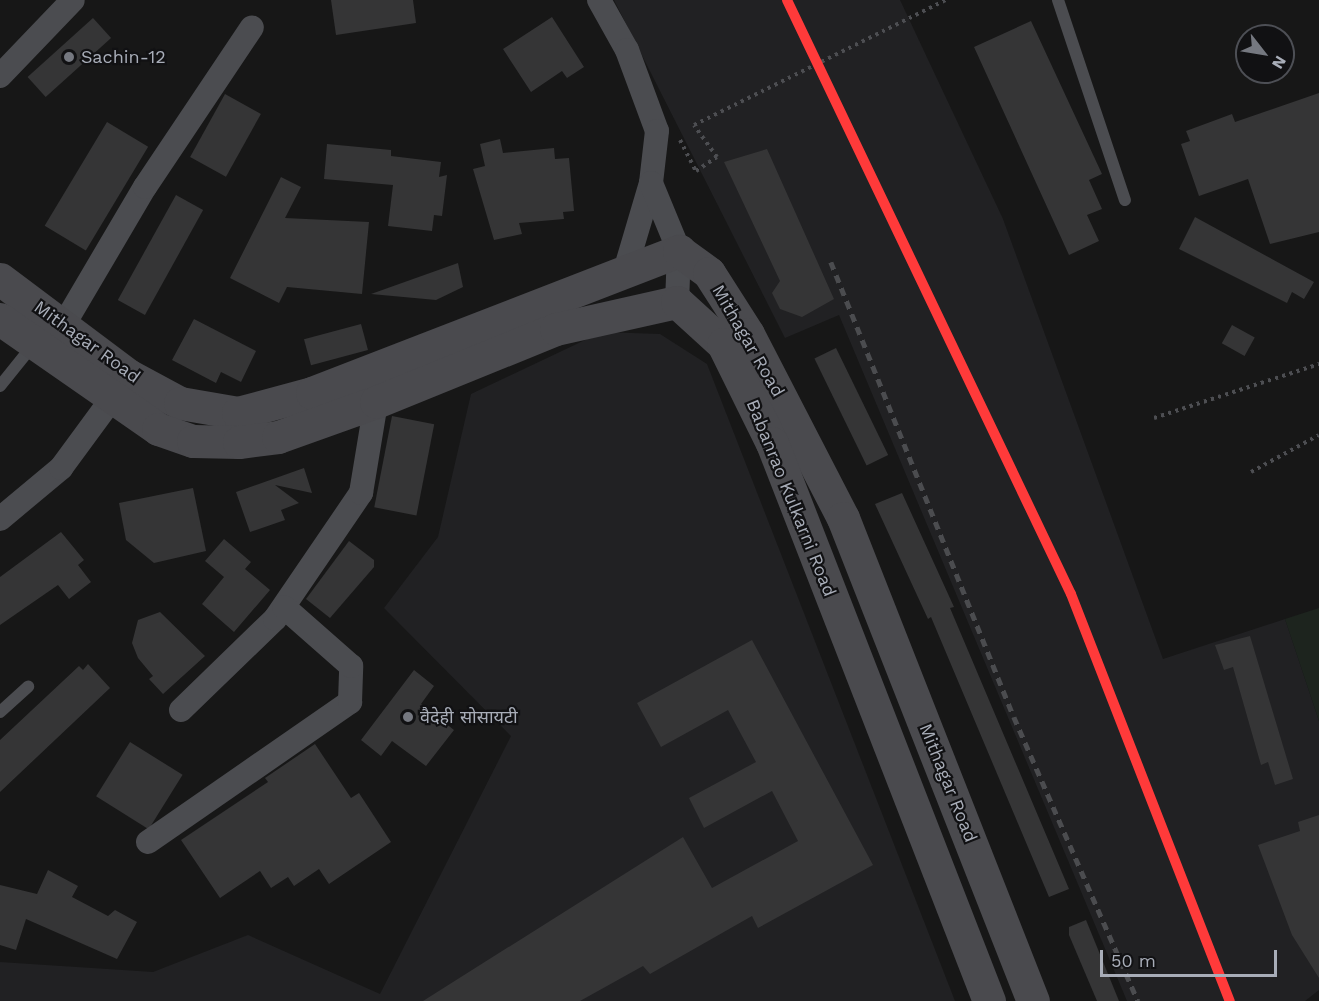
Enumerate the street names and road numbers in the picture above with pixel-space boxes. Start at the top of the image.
street label: Mithagar Road [707,281,789,401]
street label: Mithagar Road [30,296,144,388]
street label: Babanrao Kulkarni Road [742,396,840,600]
street label: Mithagar Road [914,720,982,846]

